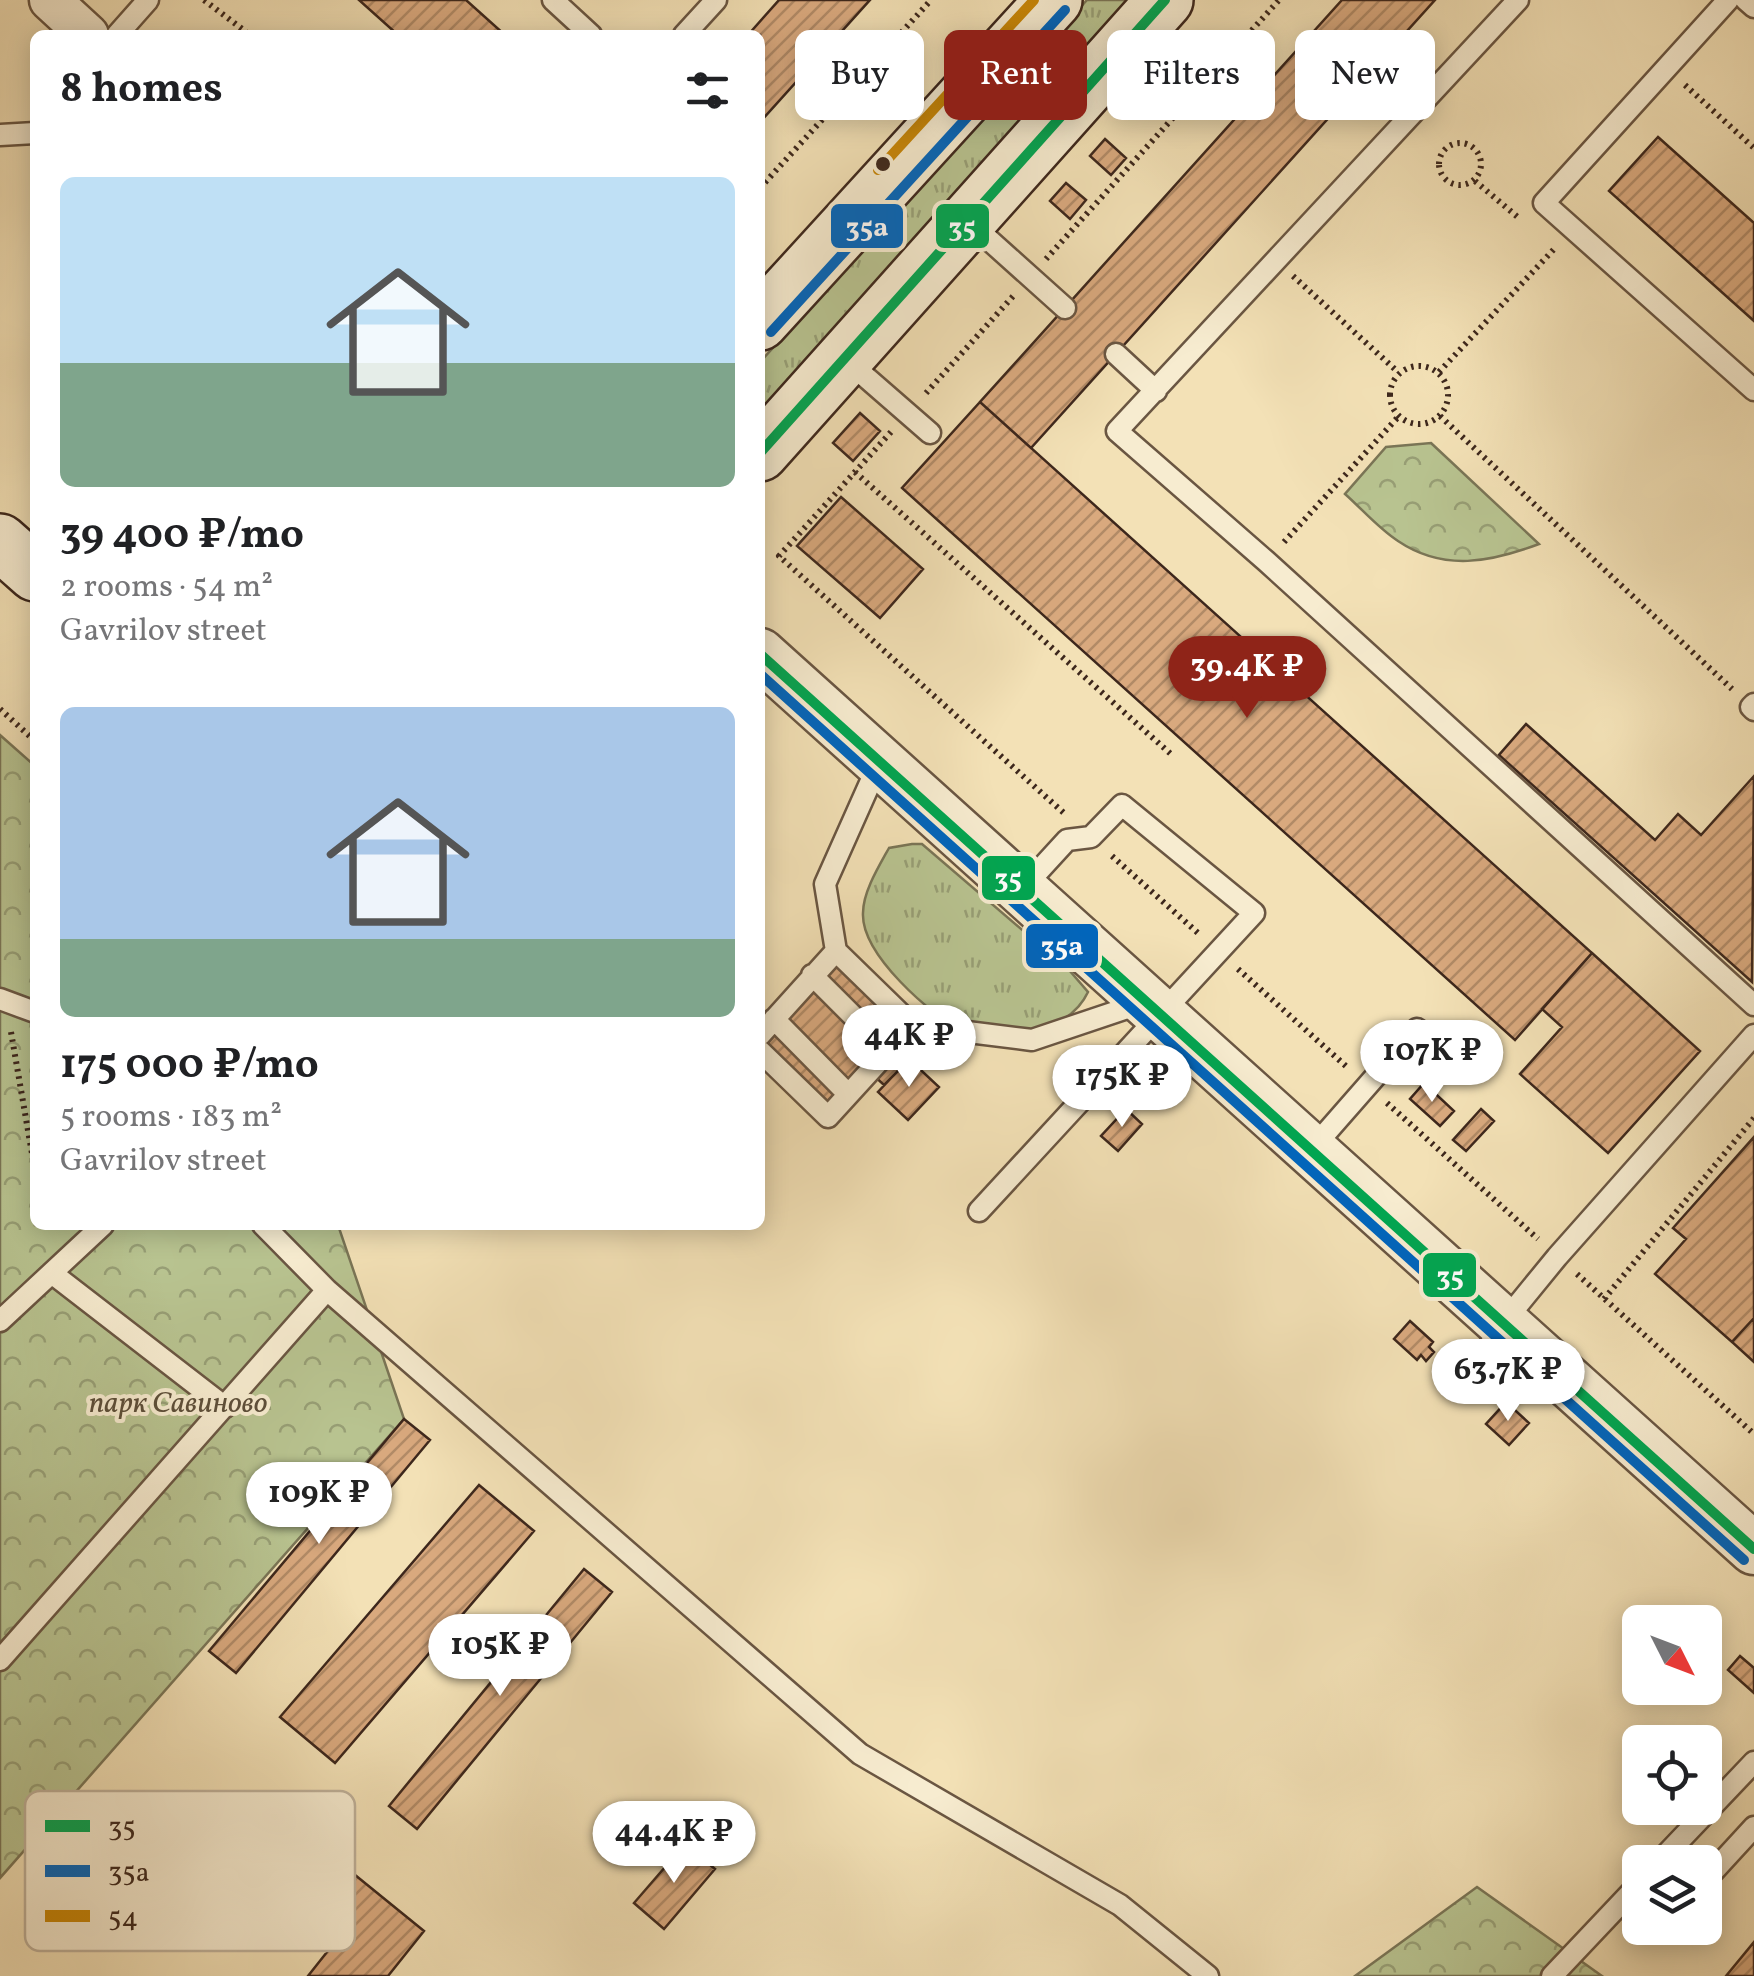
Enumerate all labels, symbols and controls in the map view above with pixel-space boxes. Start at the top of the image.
chip: Buy [795,30,924,120]
chip: Rent [944,30,1087,120]
chip: Filters [1107,30,1275,120]
chip: New [1295,30,1435,120]
text: 8 homes [60,61,223,120]
icon: filters [680,63,735,118]
unlabelled marker [873,154,893,174]
line badge: 35a [829,202,905,250]
line badge: 35 [934,202,991,250]
text: 35a [845,209,889,248]
text: 35 [948,209,976,248]
icon: home [308,242,488,422]
text: 39 400 ₽/mo [60,507,304,566]
text: 2 rooms · 54 m² [60,566,273,610]
text: Gavrilov street [60,610,267,654]
pin: 39.4K ₽ [1155,636,1339,721]
text: 39.4K ₽ [1190,646,1304,690]
icon: home [308,772,488,952]
line badge: 35 [980,854,1037,902]
text: 35 [994,860,1022,899]
line badge: 35a [1024,922,1100,970]
text: 35a [1040,928,1084,967]
pin: 44K ₽ [839,1005,979,1090]
text: 44K ₽ [864,1015,954,1059]
pin: 107K ₽ [1351,1020,1513,1105]
text: 107K ₽ [1382,1030,1482,1074]
text: 175 000 ₽/mo [60,1037,319,1096]
pin: 175K ₽ [1041,1045,1203,1130]
text: 175K ₽ [1074,1055,1170,1099]
text: 5 rooms · 183 m² [60,1096,282,1140]
text: Gavrilov street [60,1140,267,1184]
line badge: 35 [1421,1251,1478,1299]
text: 35 [1436,1258,1464,1297]
pin: 63.7K ₽ [1416,1339,1600,1424]
text: 63.7K ₽ [1454,1349,1562,1393]
park label: парк Савиново [89,1383,268,1425]
pin: 109K ₽ [238,1462,400,1547]
text: 109K ₽ [268,1472,370,1516]
north arrow [1622,1605,1722,1705]
map controls [1622,1605,1722,1945]
pin: 105K ₽ [419,1614,581,1699]
text: 105K ₽ [450,1624,550,1668]
button: locate [1622,1725,1722,1825]
legend [25,1791,355,1951]
pin: 44.4K ₽ [582,1801,766,1886]
text: 35 [108,1809,136,1848]
text: 44.4K ₽ [615,1811,733,1855]
button: layers [1622,1845,1722,1945]
text: 35a [108,1854,150,1893]
text: 54 [108,1899,138,1938]

